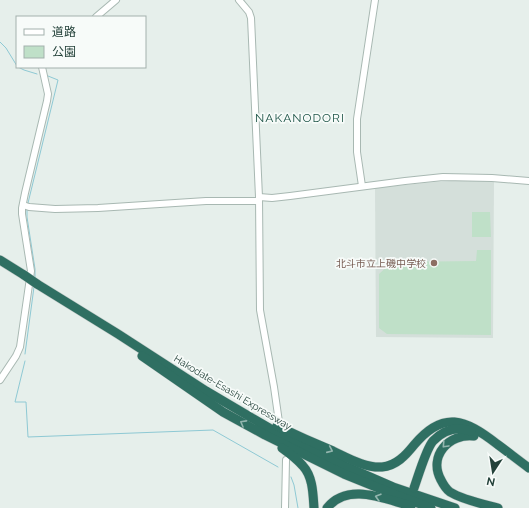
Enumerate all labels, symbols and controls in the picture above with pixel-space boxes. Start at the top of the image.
legend [16,16,146,68]
text: 道路 [52,25,76,39]
text: 公園 [52,45,76,59]
district label: NAKANODORI [255,111,345,125]
place label: 北斗市立上磯中学校 [336,258,426,269]
marker: 北斗市立上磯中学校 [429,258,439,268]
street label: Hakodate-Esashi Expressway [172,353,294,432]
one-way arrow [240,420,247,427]
one-way arrow [443,441,450,448]
one-way arrow [326,445,333,453]
north arrow [473,452,513,492]
text: N [486,474,496,489]
one-way arrow [375,493,382,502]

